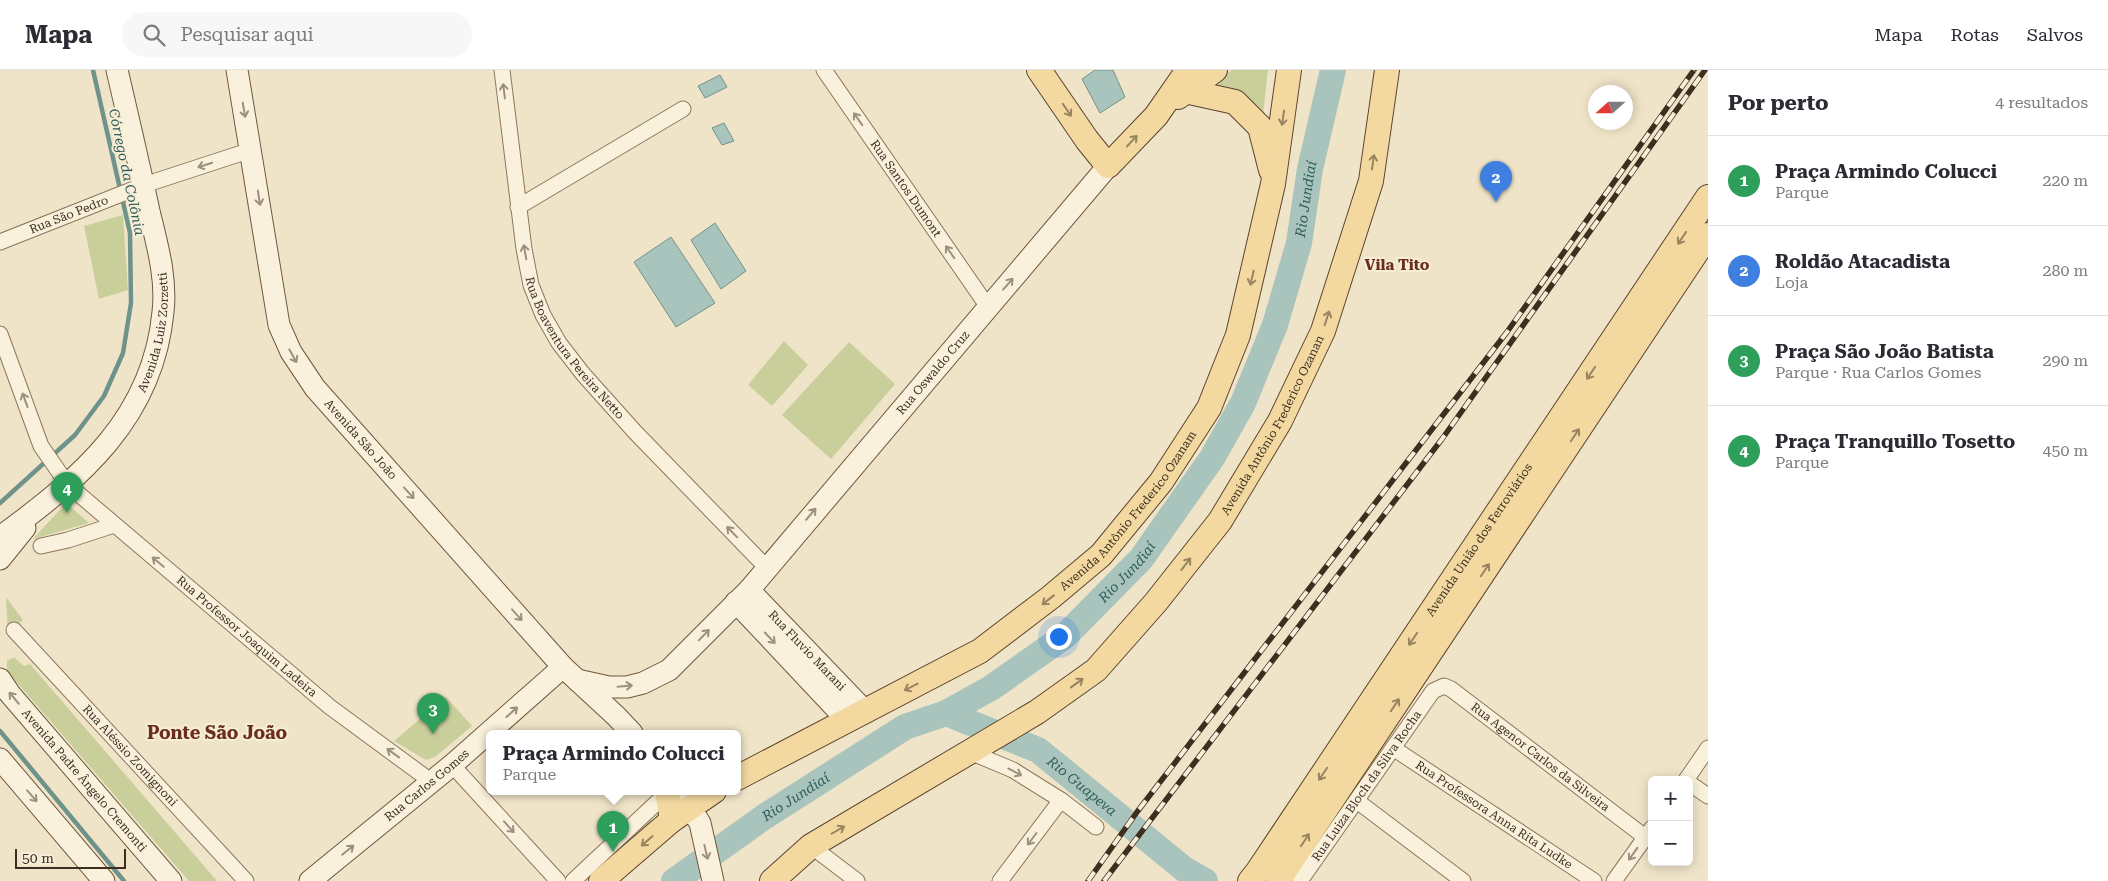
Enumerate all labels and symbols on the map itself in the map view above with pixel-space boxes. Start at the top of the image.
one-way arrow [499,83,509,99]
north arrow [1588,85,1633,130]
one-way arrow [240,101,249,117]
one-way arrow [1062,103,1072,117]
water label: Córrego da Colônia [106,107,148,237]
one-way arrow [1277,110,1287,126]
one-way arrow [853,112,863,126]
one-way arrow [1126,134,1138,147]
street label: Rua Santos Dumont [868,137,945,240]
one-way arrow [1369,154,1379,170]
water label: Rio Jundiaí [1292,159,1320,239]
one-way arrow [198,161,213,170]
pin: 2 [1480,161,1512,202]
one-way arrow [254,189,264,205]
street label: Rua São Pedro [27,193,110,237]
one-way arrow [1677,231,1687,245]
one-way arrow [519,245,529,261]
one-way arrow [945,245,955,259]
district label: Vila Tito [1365,256,1430,274]
one-way arrow [1247,269,1256,285]
street label: Avenida Luiz Zorzetti [135,271,171,395]
street label: Rua Boaventura Pereira Netto [523,276,627,422]
one-way arrow [1002,277,1013,290]
one-way arrow [1323,310,1332,326]
street label: Rua Oswaldo Cruz [894,328,972,418]
street label: Avenida Antônio Frederico Ozanan [1218,333,1327,518]
one-way arrow [289,348,299,362]
one-way arrow [1586,366,1597,380]
one-way arrow [20,393,29,408]
street label: Avenida São João [322,397,400,482]
street label: Avenida Antônio Frederico Ozanam [1057,428,1199,594]
one-way arrow [1571,428,1581,442]
street label: Avenida União dos Ferroviários [1423,460,1535,619]
pin: 4 [51,472,83,513]
one-way arrow [403,487,415,500]
one-way arrow [806,508,817,521]
one-way arrow [727,527,739,539]
water label: Rio Jundiaí [1094,538,1159,606]
one-way arrow [152,557,165,568]
one-way arrow [1181,558,1192,571]
one-way arrow [1480,563,1490,577]
street label: Rua Professor Joaquim Ladeira [174,573,320,700]
one-way arrow [1041,594,1054,605]
one-way arrow [511,608,523,621]
street label: Rua Fluvio Marani [766,608,849,694]
your location [1046,624,1072,650]
one-way arrow [697,630,709,642]
one-way arrow [764,631,776,644]
one-way arrow [1408,632,1419,646]
one-way arrow [1070,678,1084,688]
one-way arrow [616,682,632,691]
one-way arrow [904,683,919,692]
one-way arrow [8,692,19,705]
pin: 3 [417,693,449,734]
one-way arrow [1390,698,1400,712]
street label: Rua Agenor Carlos da Silveira [1468,700,1613,815]
street label: Rua Aléssio Zomignoni [80,702,180,809]
street label: Avenida Padre Ângelo Cremonti [19,706,150,855]
one-way arrow [506,706,519,718]
street label: Rua Luiza Bloch da Silva Rocha [1309,707,1424,864]
district label: Ponte São João [147,722,287,743]
street label: Rua Carlos Gomes [382,746,472,824]
one-way arrow [386,748,400,758]
water label: Rio Guapeva [1043,752,1120,819]
street label: Rua Professora Anna Rita Ludke [1413,758,1575,872]
one-way arrow [1007,767,1022,777]
one-way arrow [1318,767,1328,781]
water label: Rio Jundiaí [758,769,833,825]
one-way arrow [26,789,37,802]
pin: 1 [597,811,629,852]
one-way arrow [503,821,515,834]
one-way arrow [831,824,845,834]
one-way arrow [1027,832,1037,846]
one-way arrow [1300,834,1310,848]
one-way arrow [641,835,654,846]
one-way arrow [702,843,711,859]
one-way arrow [341,845,354,856]
scale bar [15,846,126,869]
one-way arrow [1628,847,1638,861]

